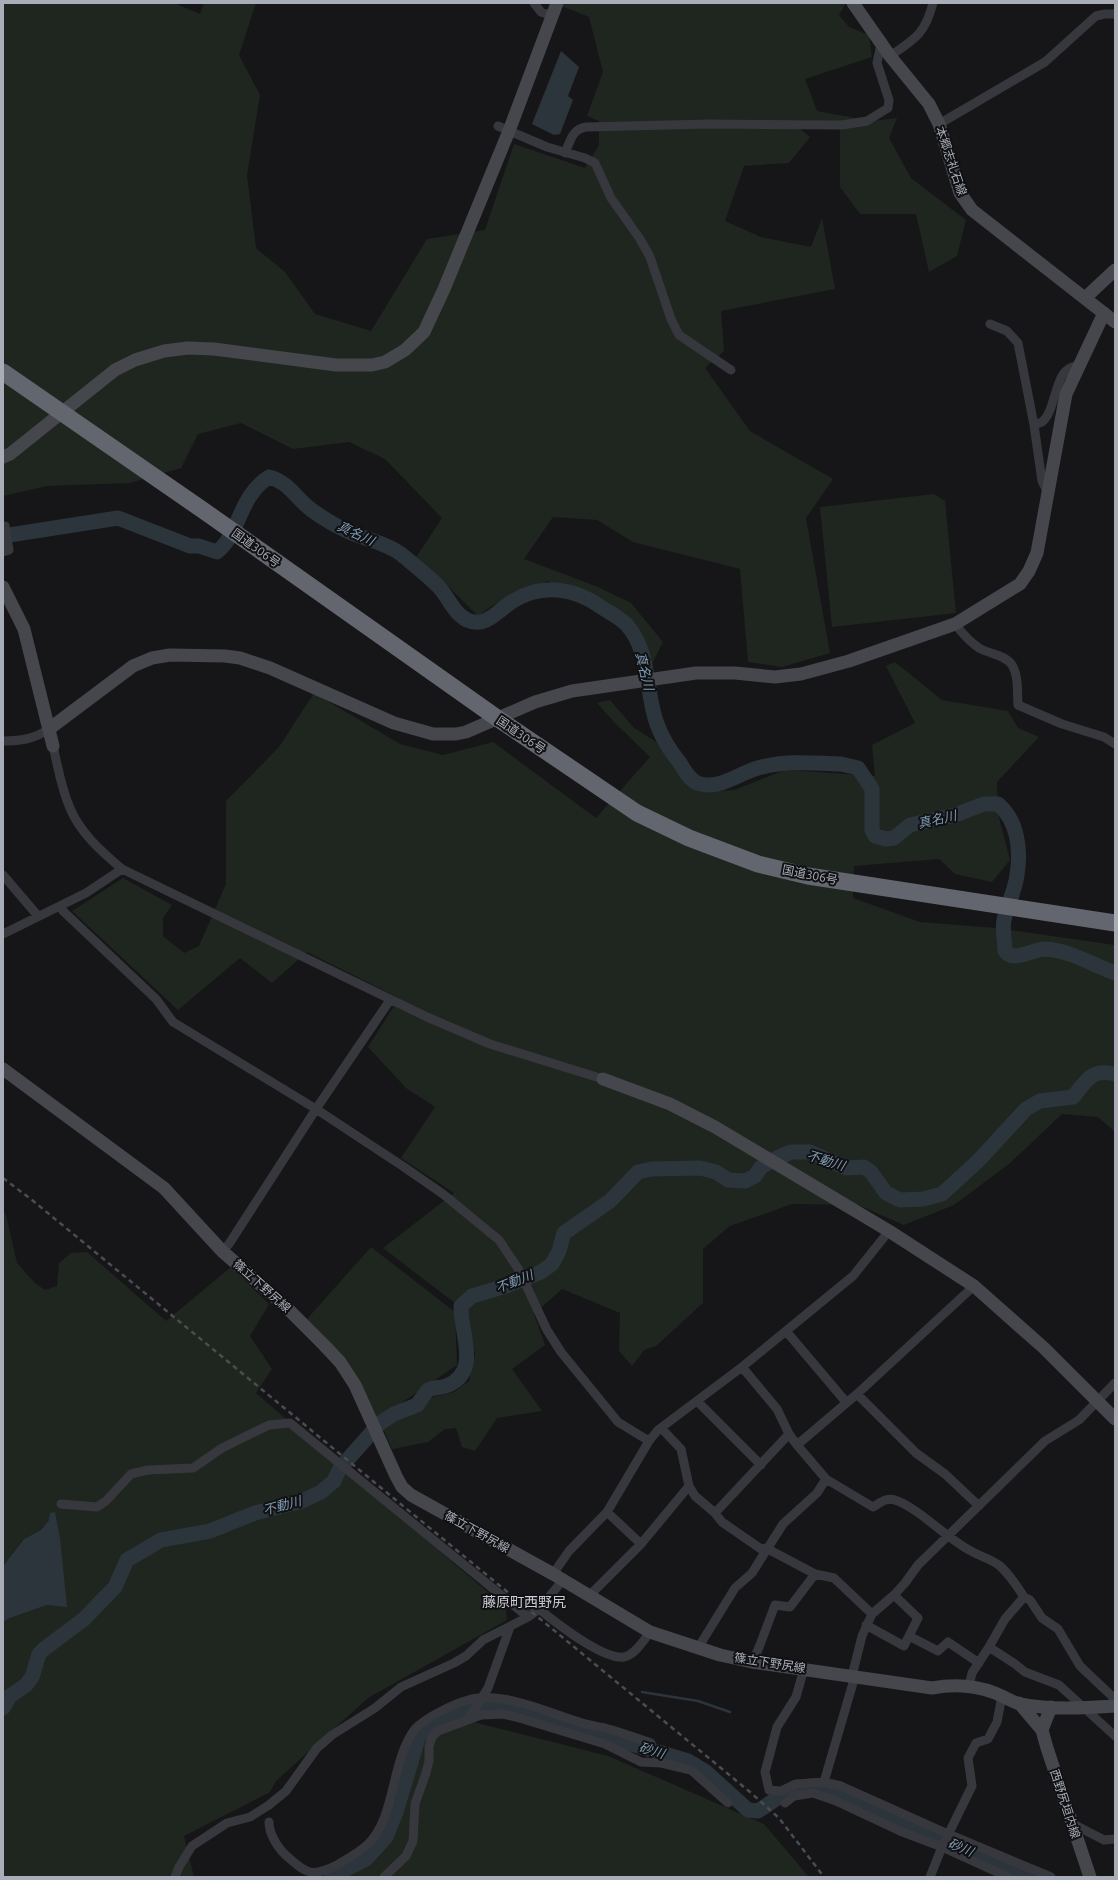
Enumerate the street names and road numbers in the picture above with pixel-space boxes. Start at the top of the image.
street label: 本郷志礼石線 [934,125,969,197]
street label: 国道306号 [230,526,283,569]
street label: 国道306号 [494,713,548,756]
street label: 国道306号 [781,863,839,886]
street label: 篠立下野尻線 [231,1257,293,1315]
street label: 篠立下野尻線 [443,1508,512,1555]
street label: 篠立下野尻線 [733,1650,807,1675]
street label: 西野尻垣内線 [1048,1768,1083,1840]

